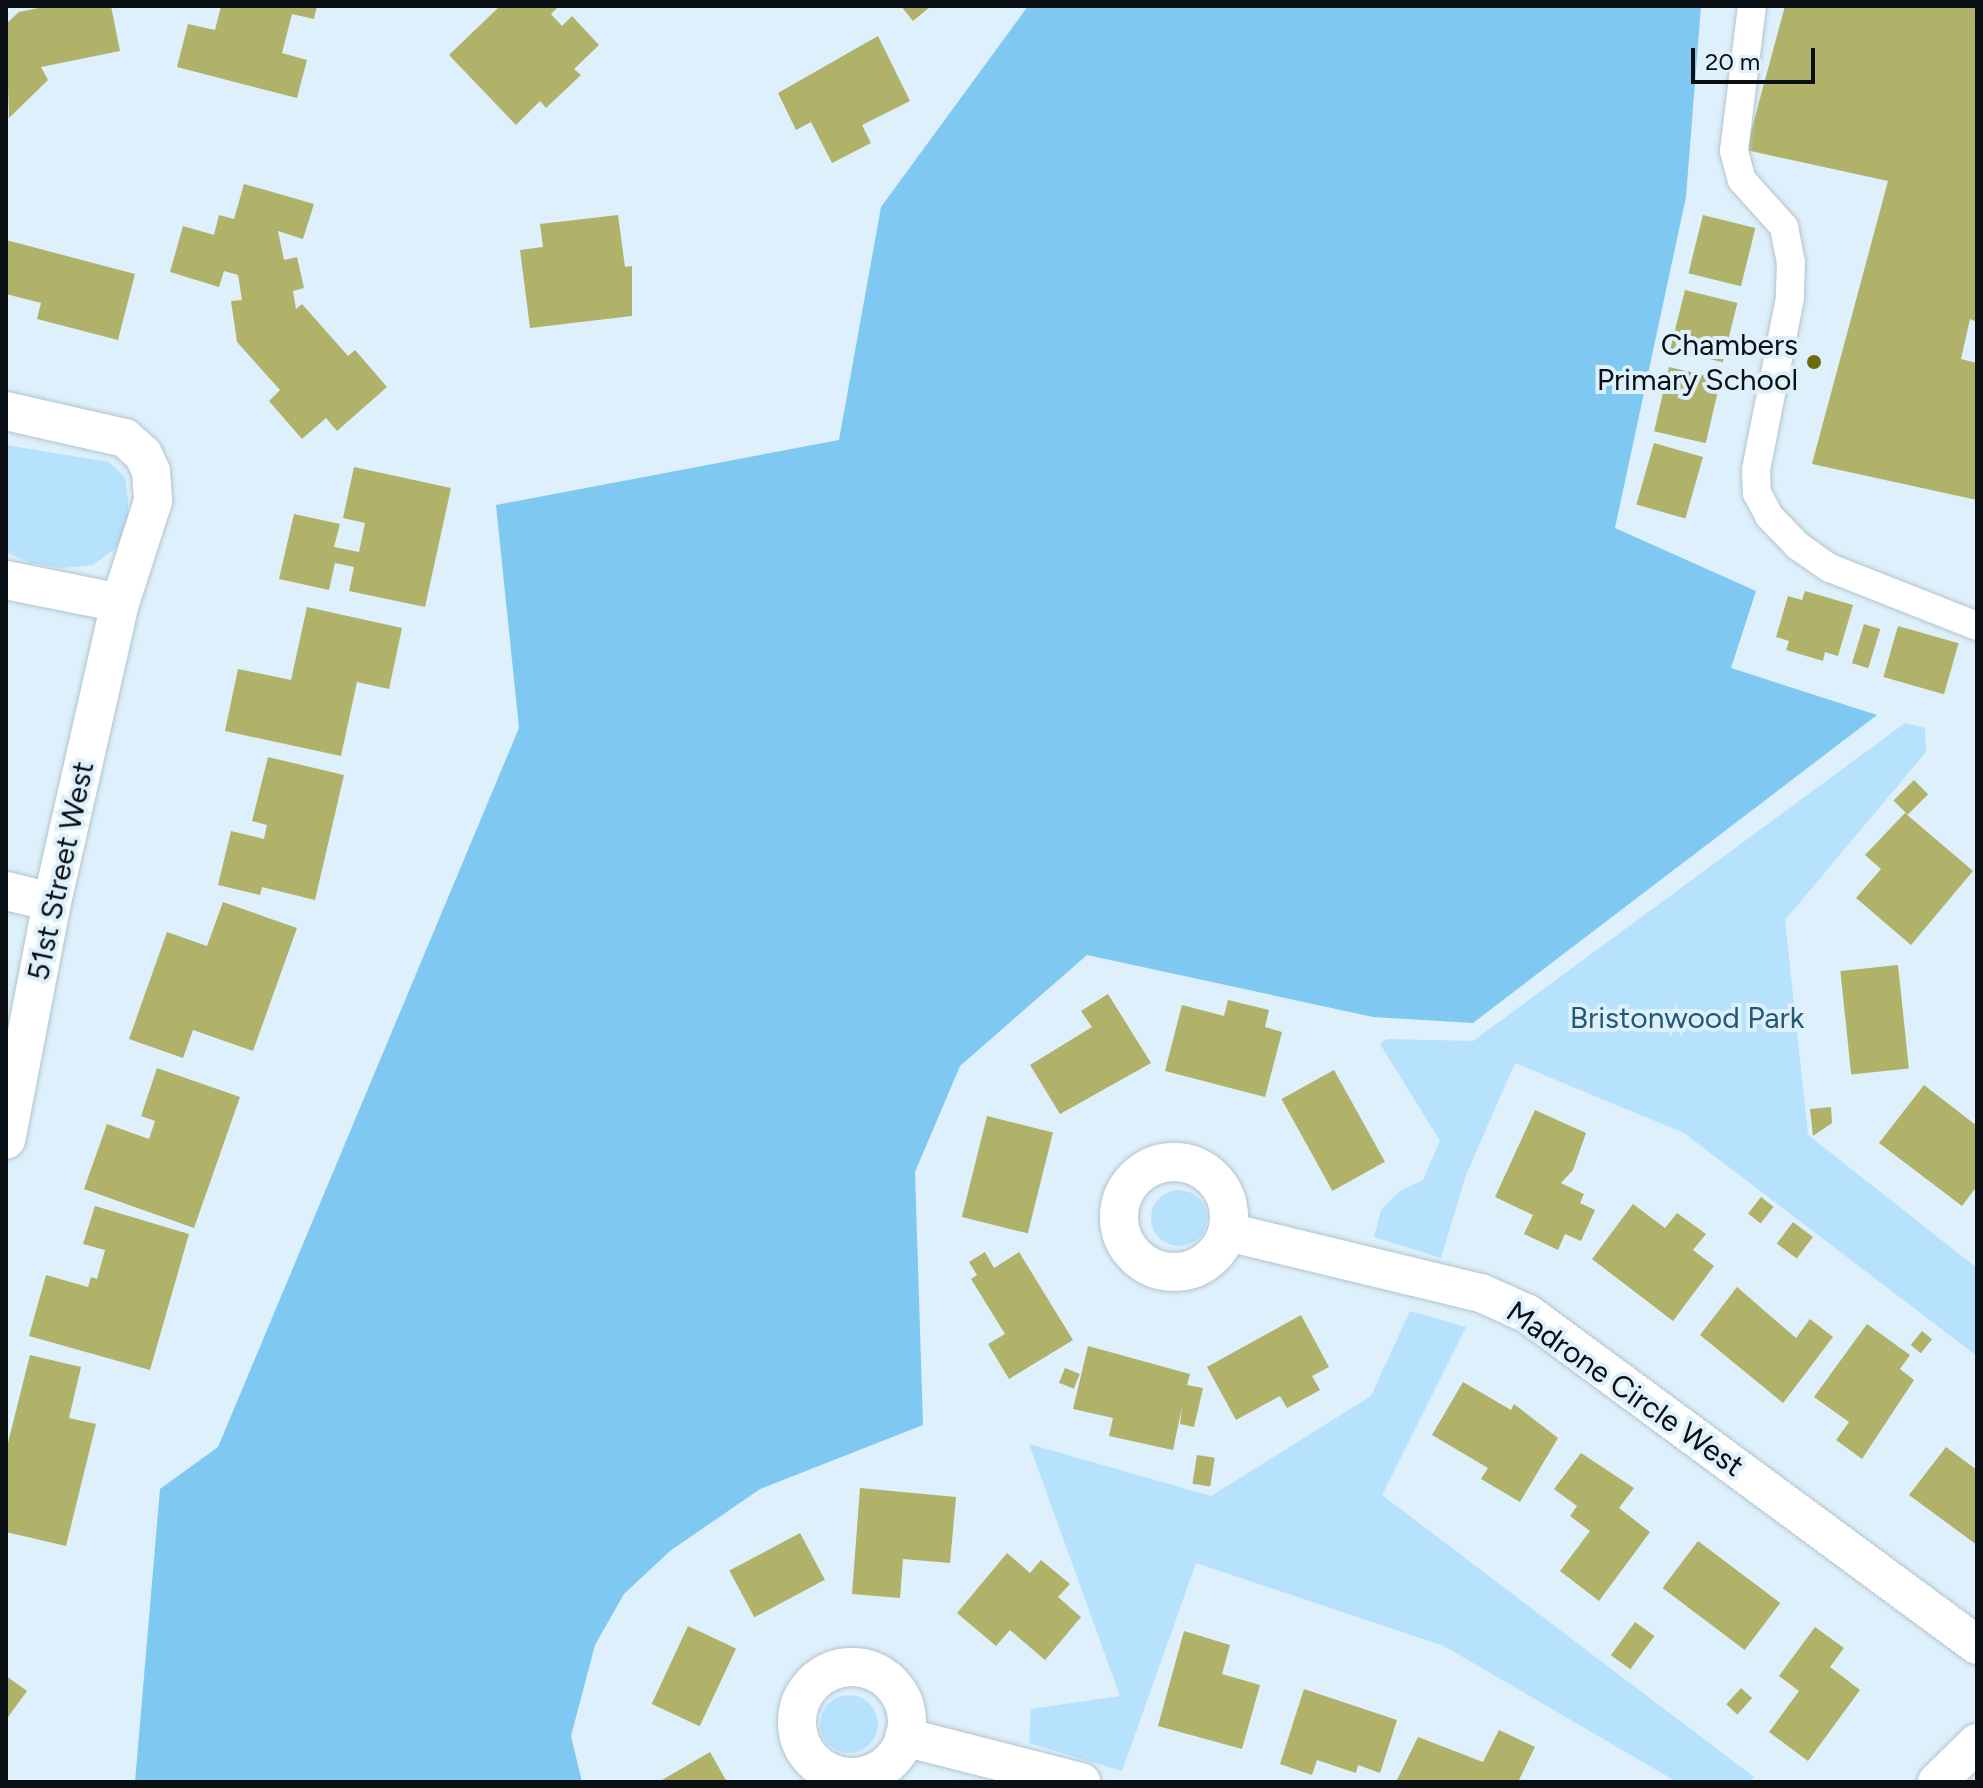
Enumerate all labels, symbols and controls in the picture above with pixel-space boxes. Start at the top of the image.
scale bar [1695,32,1819,82]
text: 20 m [1705,47,1760,76]
place label: Chambers Primary School [1597,327,1798,398]
marker: Chambers Primary School [1805,353,1823,371]
street label: 51st Street West [20,758,102,984]
park label: Bristonwood Park [1570,1000,1804,1036]
street label: Madrone Circle West [1500,1294,1750,1484]

